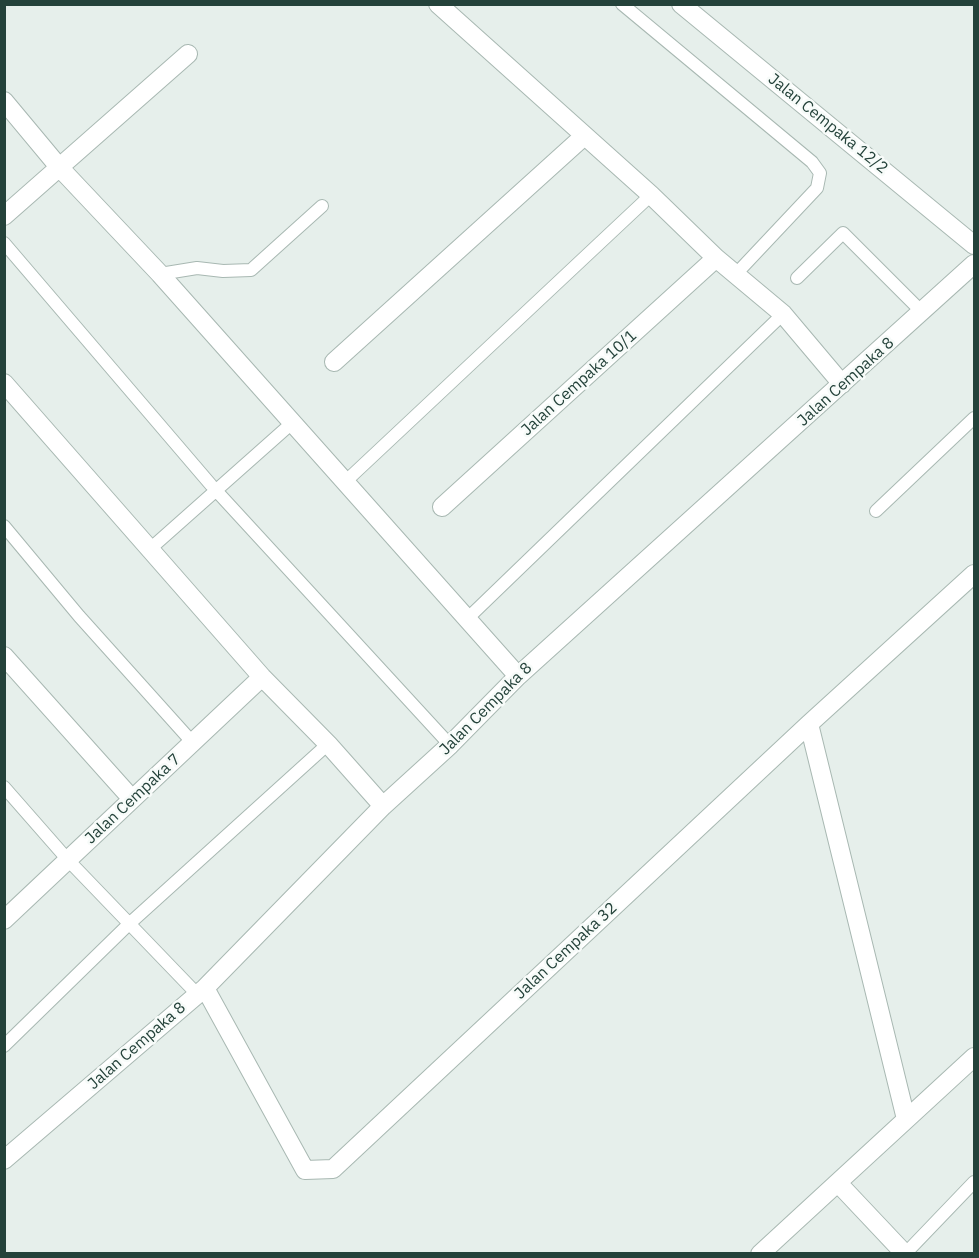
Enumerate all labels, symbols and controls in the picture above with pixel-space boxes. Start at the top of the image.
street label: Jalan Cempaka 12/2 [764,70,892,178]
street label: Jalan Cempaka 10/1 [517,326,641,440]
street label: Jalan Cempaka 8 [794,334,898,430]
street label: Jalan Cempaka 8 [436,659,536,759]
street label: Jalan Cempaka 7 [81,750,185,848]
street label: Jalan Cempaka 32 [511,899,621,1003]
street label: Jalan Cempaka 8 [84,998,190,1094]

